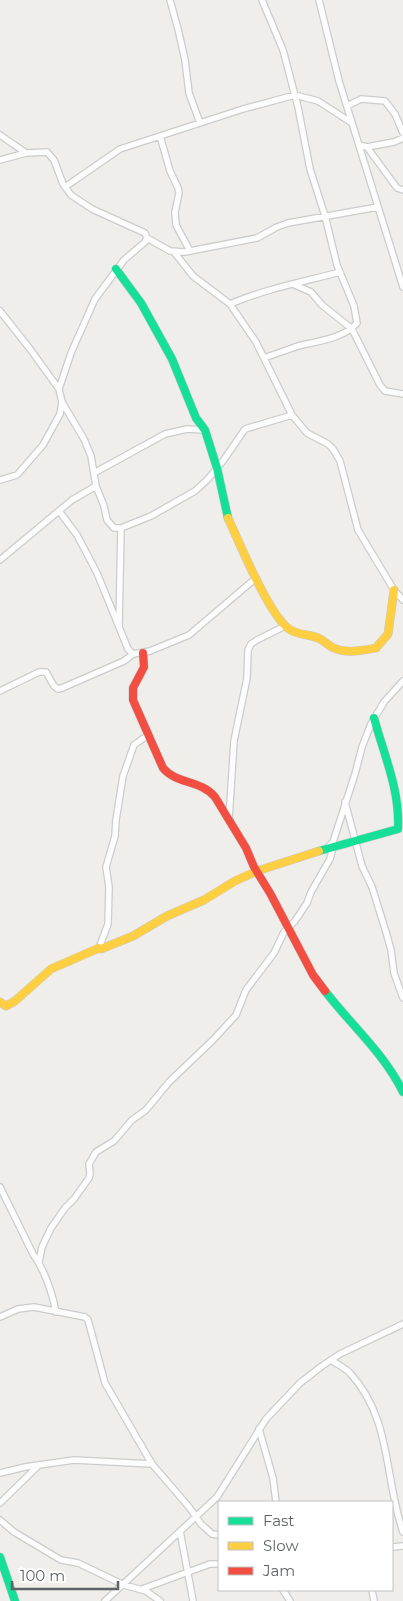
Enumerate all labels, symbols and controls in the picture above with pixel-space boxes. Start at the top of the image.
legend [218,1501,393,1591]
text: Fast [263,1511,294,1530]
text: Slow [263,1536,299,1555]
scale bar [12,1558,119,1590]
text: Jam [262,1561,295,1580]
text: 100 m [20,1566,65,1585]

